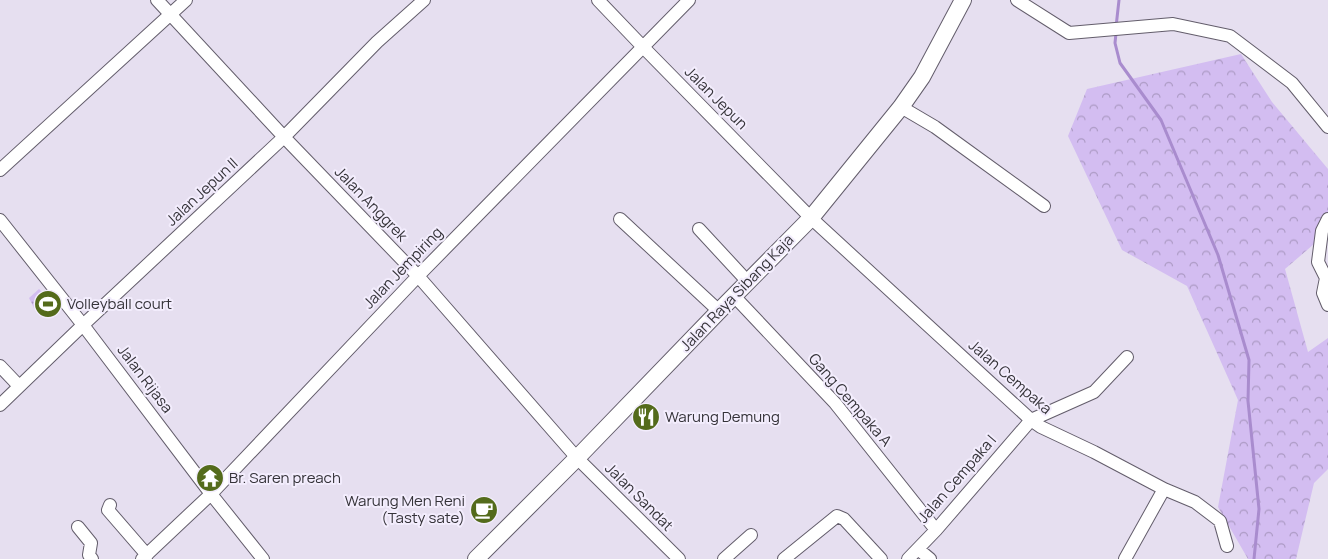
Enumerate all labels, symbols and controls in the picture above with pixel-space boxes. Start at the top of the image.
street label: Jalan Jepun [680,62,753,134]
street label: Jalan Jepun II [161,153,242,230]
street label: Jalan Anggrek [330,162,413,246]
street label: Jalan Jempiring [358,222,447,313]
street label: Jalan Raya Sibang Kaja [675,229,798,356]
sports icon: Volleyball court [33,289,63,319]
place label: Volleyball court [67,293,172,314]
street label: Jalan Cempaka [964,335,1056,419]
street label: Jalan Rijasa [113,340,178,417]
street label: Gang Cempaka A [804,349,897,451]
restaurant icon: Warung Demung [631,402,661,432]
place label: Warung Demung [665,406,780,427]
street label: Jalan Cempaka I [912,430,1001,527]
street label: Jalan Sandat [601,458,678,535]
temple icon: Br. Saren preach [195,463,225,493]
place label: Br. Saren preach [229,467,341,488]
place label: Warung Men Reni (Tasty sate) [345,490,465,528]
cafe icon: Warung Men Reni (Tasty sate) [469,495,499,525]

